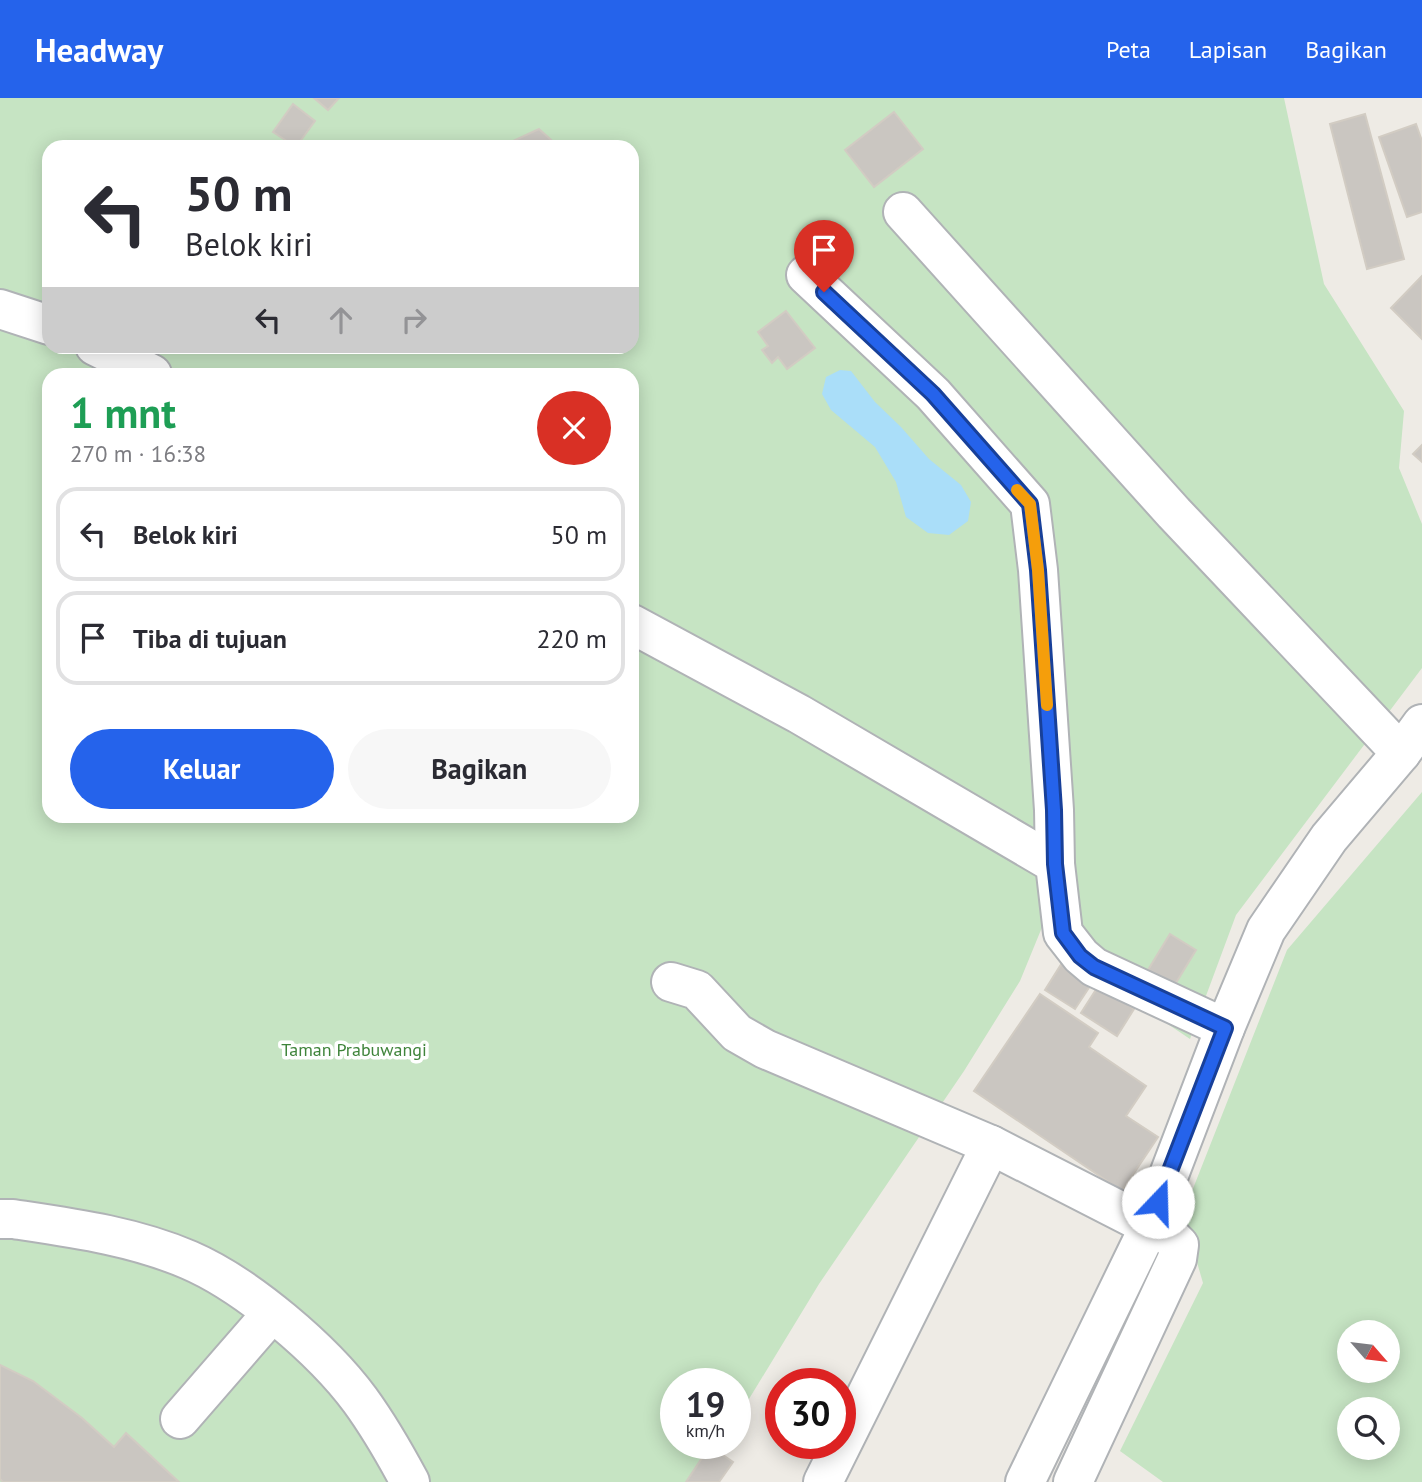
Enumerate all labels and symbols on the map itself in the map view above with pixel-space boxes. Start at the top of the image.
pin [794,220,854,292]
park label: Taman Prabuwangi [281,1038,427,1061]
position arrow [1121,1165,1195,1239]
north arrow [1337,1320,1400,1382]
speed limit sign: 30 [765,1368,856,1459]

